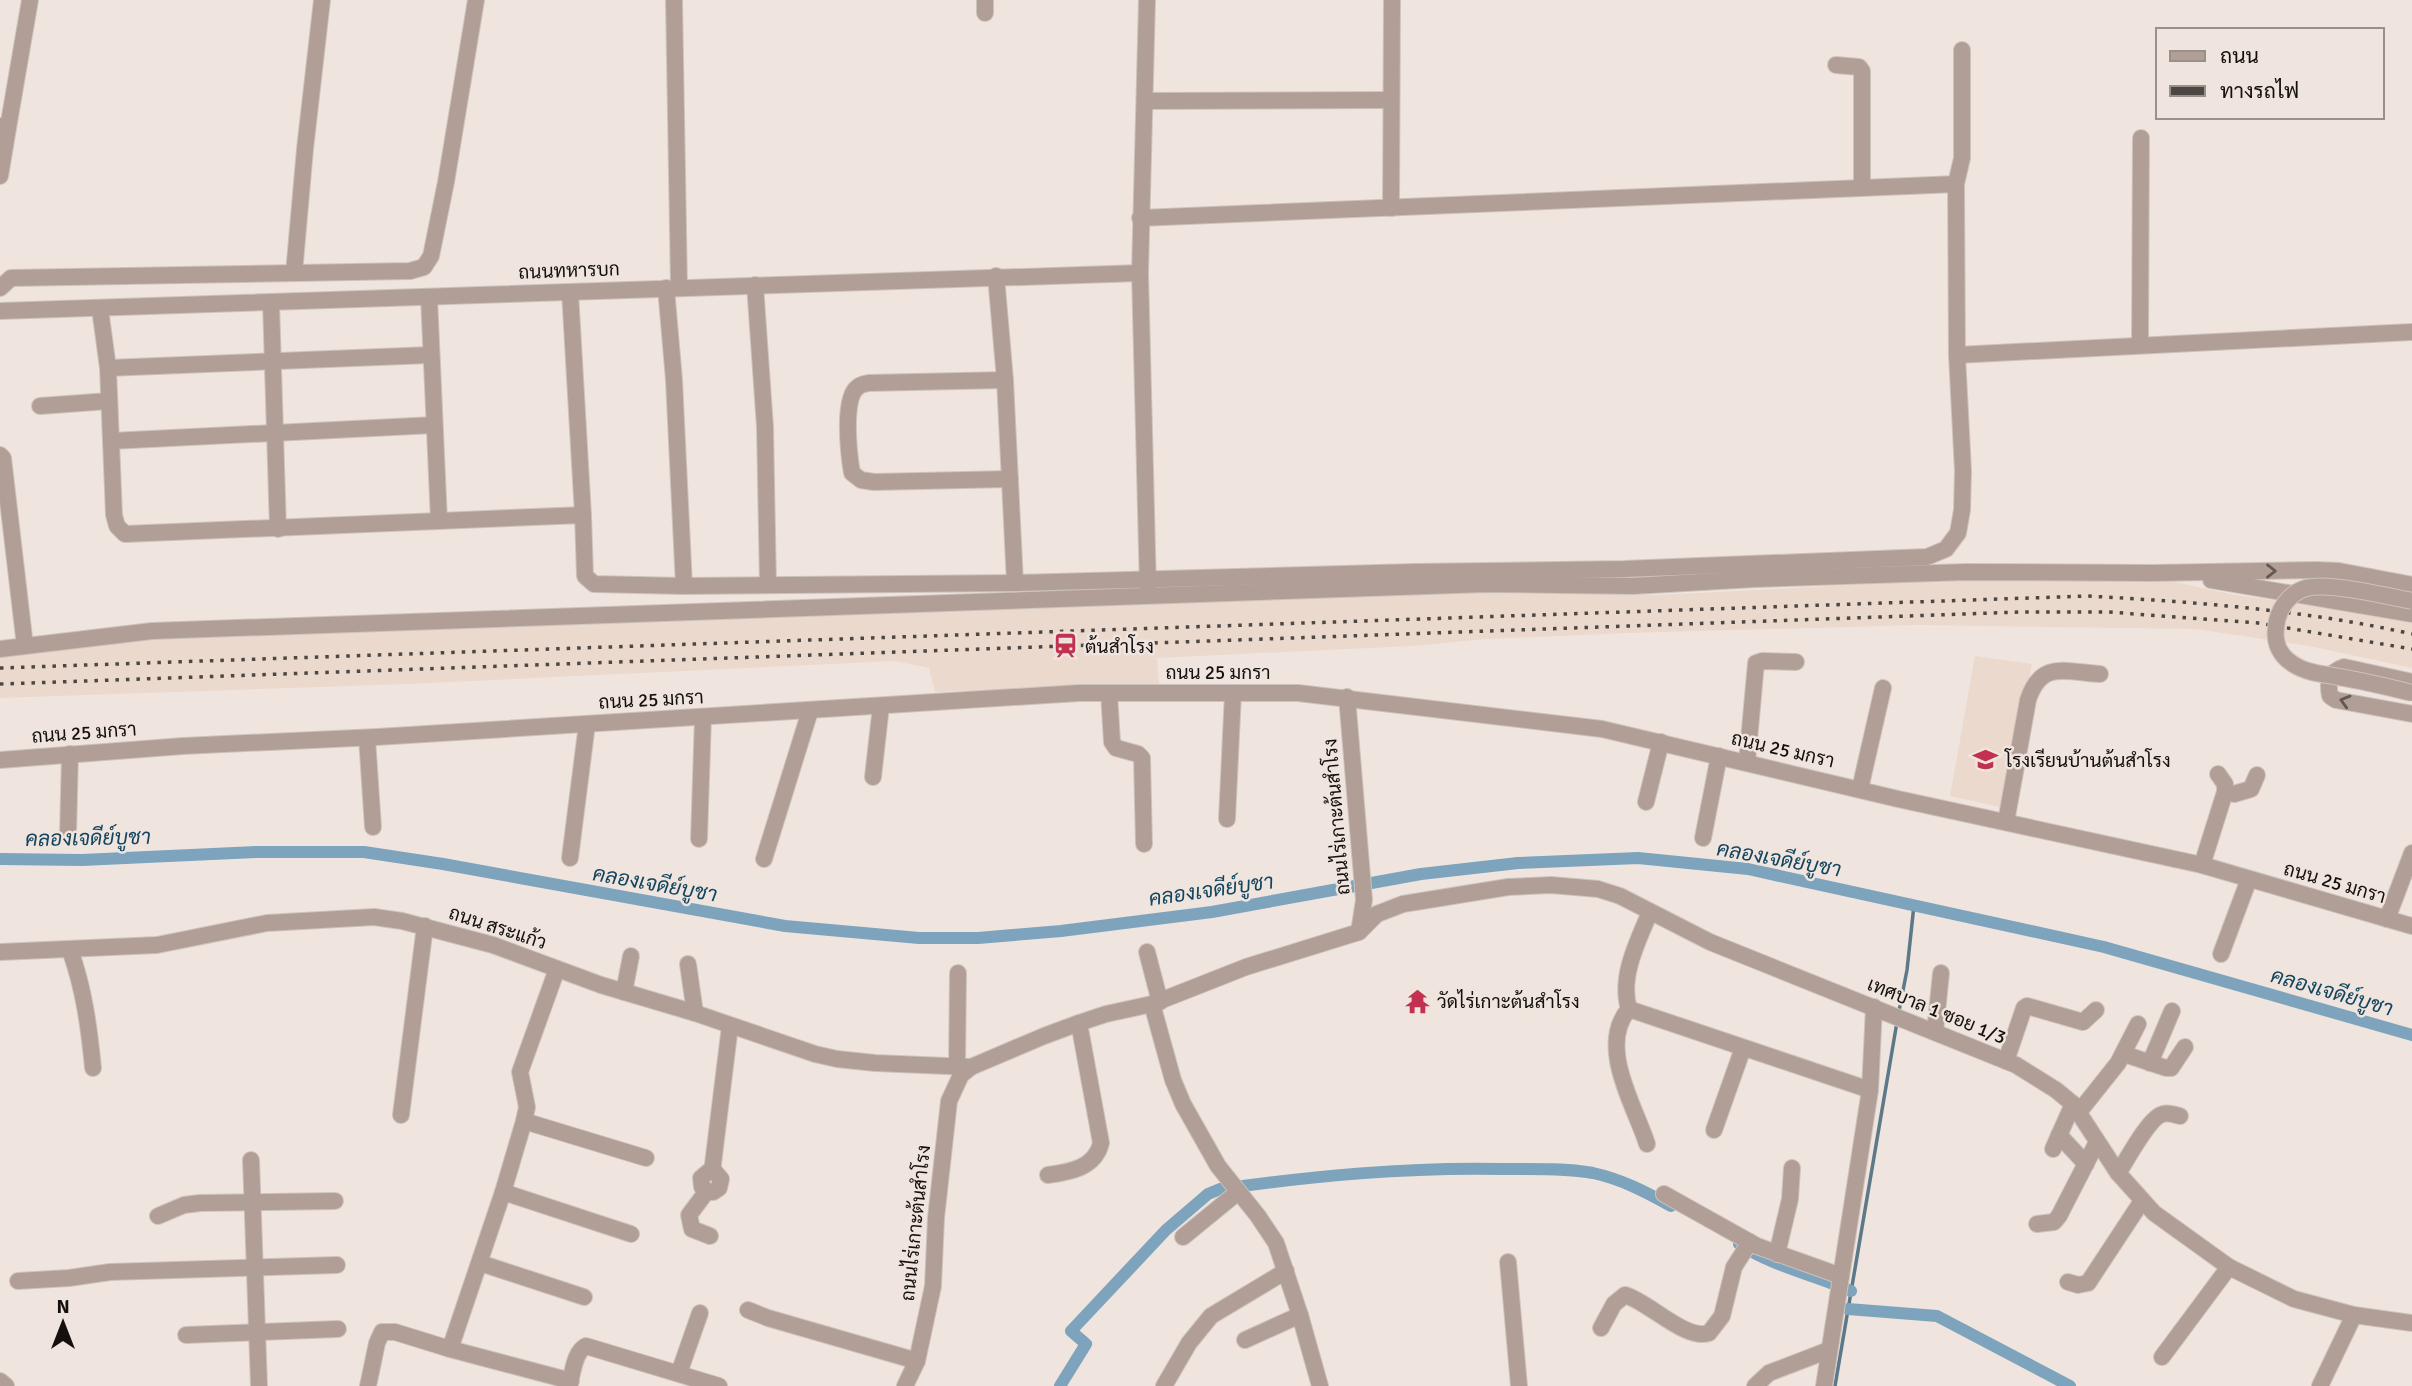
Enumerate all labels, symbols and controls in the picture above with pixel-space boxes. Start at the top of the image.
legend [2156,28,2384,119]
text: ถนน [2220,43,2259,69]
text: ทางรถไฟ [2220,78,2299,104]
street label: ถนนทหารบก [518,257,620,285]
one-way arrow [2265,564,2276,579]
station icon: ต้นสำโรง [1051,632,1079,660]
place label: ต้นสำโรง [1085,634,1154,659]
street label: ถนน 25 มกรา [1165,661,1271,685]
street label: ถนน 25 มกรา [598,685,704,715]
one-way arrow [2340,695,2352,710]
street label: ถนน 25 มกรา [31,717,137,749]
street label: ถนน 25 มกรา [1729,726,1837,773]
street label: ถนนไร่เกาะต้นสำโรง [1317,738,1356,896]
school or university icon: โรงเรียนบ้านต้นสำโรง [1971,746,1999,774]
place label: โรงเรียนบ้านต้นสำโรง [2004,748,2171,773]
water label: คลองเจดีย์บูชา [25,823,151,854]
water label: คลองเจดีย์บูชา [1714,834,1843,885]
street label: ถนน 25 มกรา [2281,857,2389,909]
water label: คลองเจดีย์บูชา [590,859,719,910]
water label: คลองเจดีย์บูชา [1147,867,1275,914]
street label: ถนน สระแก้ว [446,901,550,955]
water label: คลองเจดีย์บูชา [2267,961,2396,1024]
street label: เทศบาล 1 ซอย 1/3 [1864,972,2009,1050]
temple icon: วัดไร่เกาะต้นสำโรง [1403,987,1431,1015]
place label: วัดไร่เกาะต้นสำโรง [1437,989,1580,1014]
street label: ถนนไร่เกาะต้นสำโรง [895,1144,936,1302]
north arrow [28,1288,98,1358]
text: N [56,1295,70,1319]

